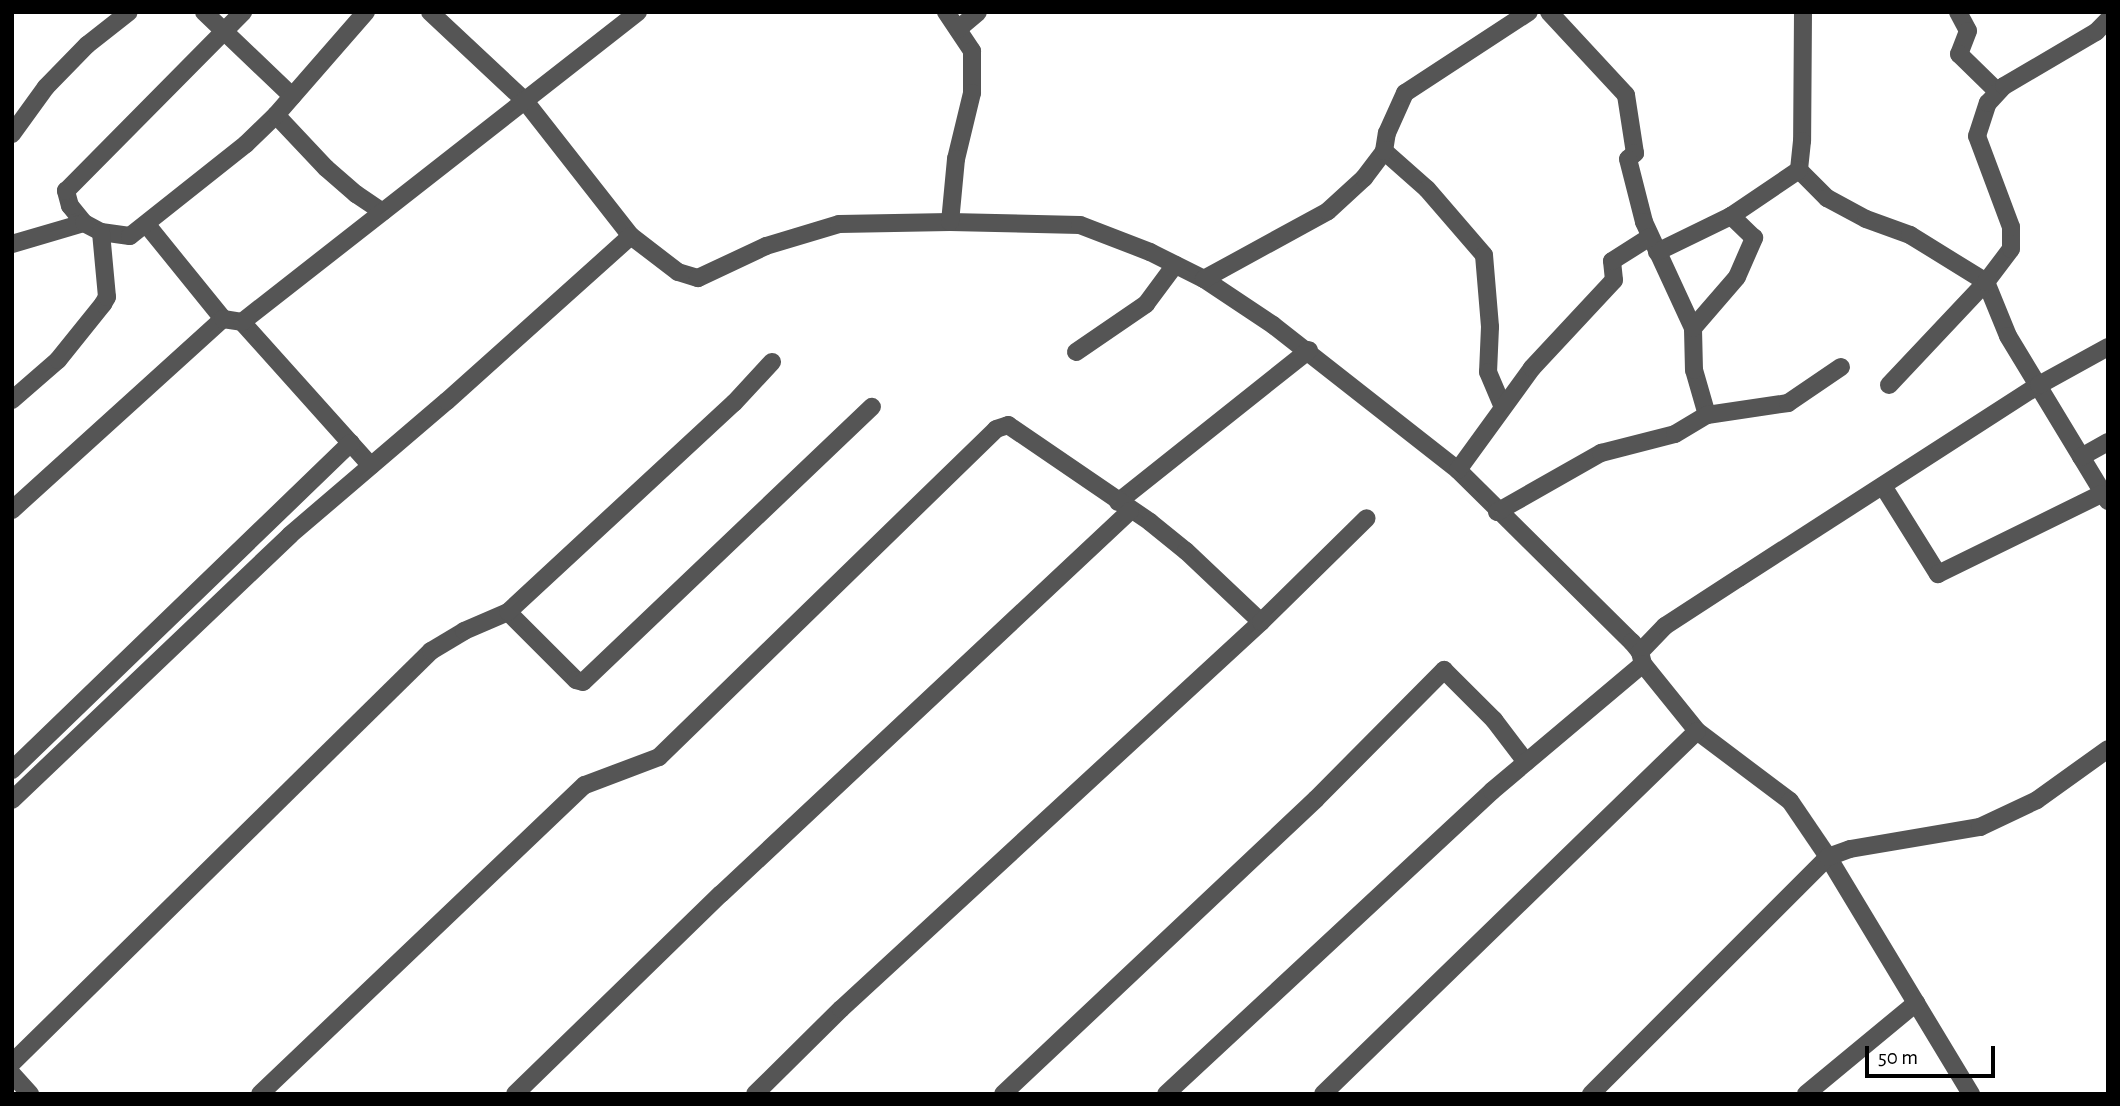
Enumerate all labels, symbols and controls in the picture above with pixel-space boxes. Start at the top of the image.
scale bar [1868,1032,1997,1076]
text: 50 m [1878,1047,1918,1068]

